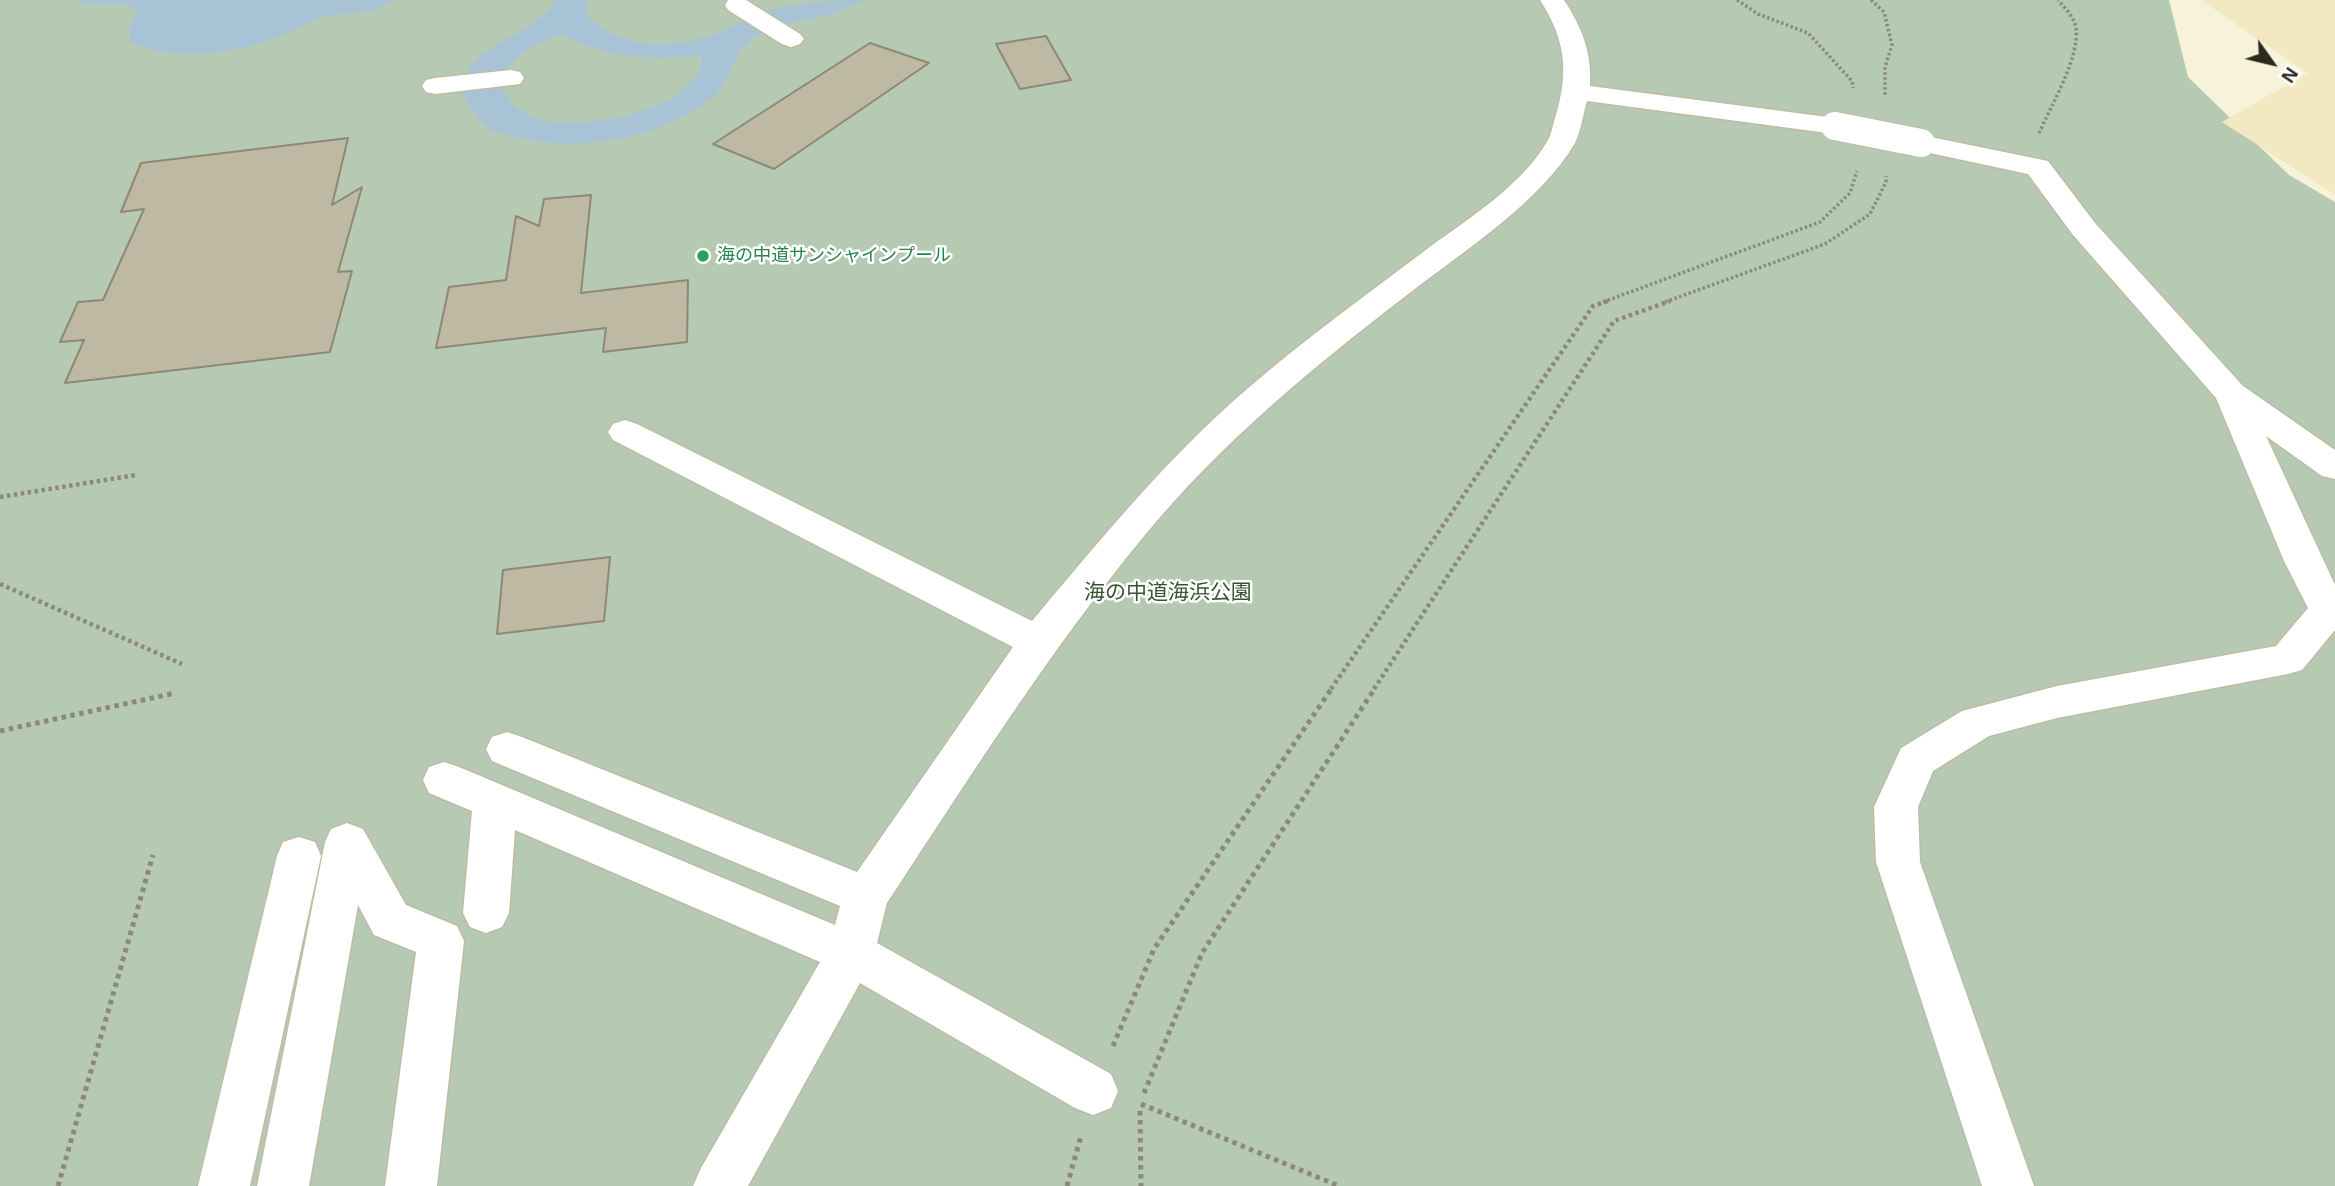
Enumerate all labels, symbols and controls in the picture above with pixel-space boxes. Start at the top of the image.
north arrow [2237,28,2307,98]
text: N [2277,63,2302,87]
place label: 海の中道サンシャインプール [717,245,951,267]
marker: 海の中道サンシャインプール [695,248,711,264]
park label: 海の中道海浜公園 [1084,580,1252,606]

